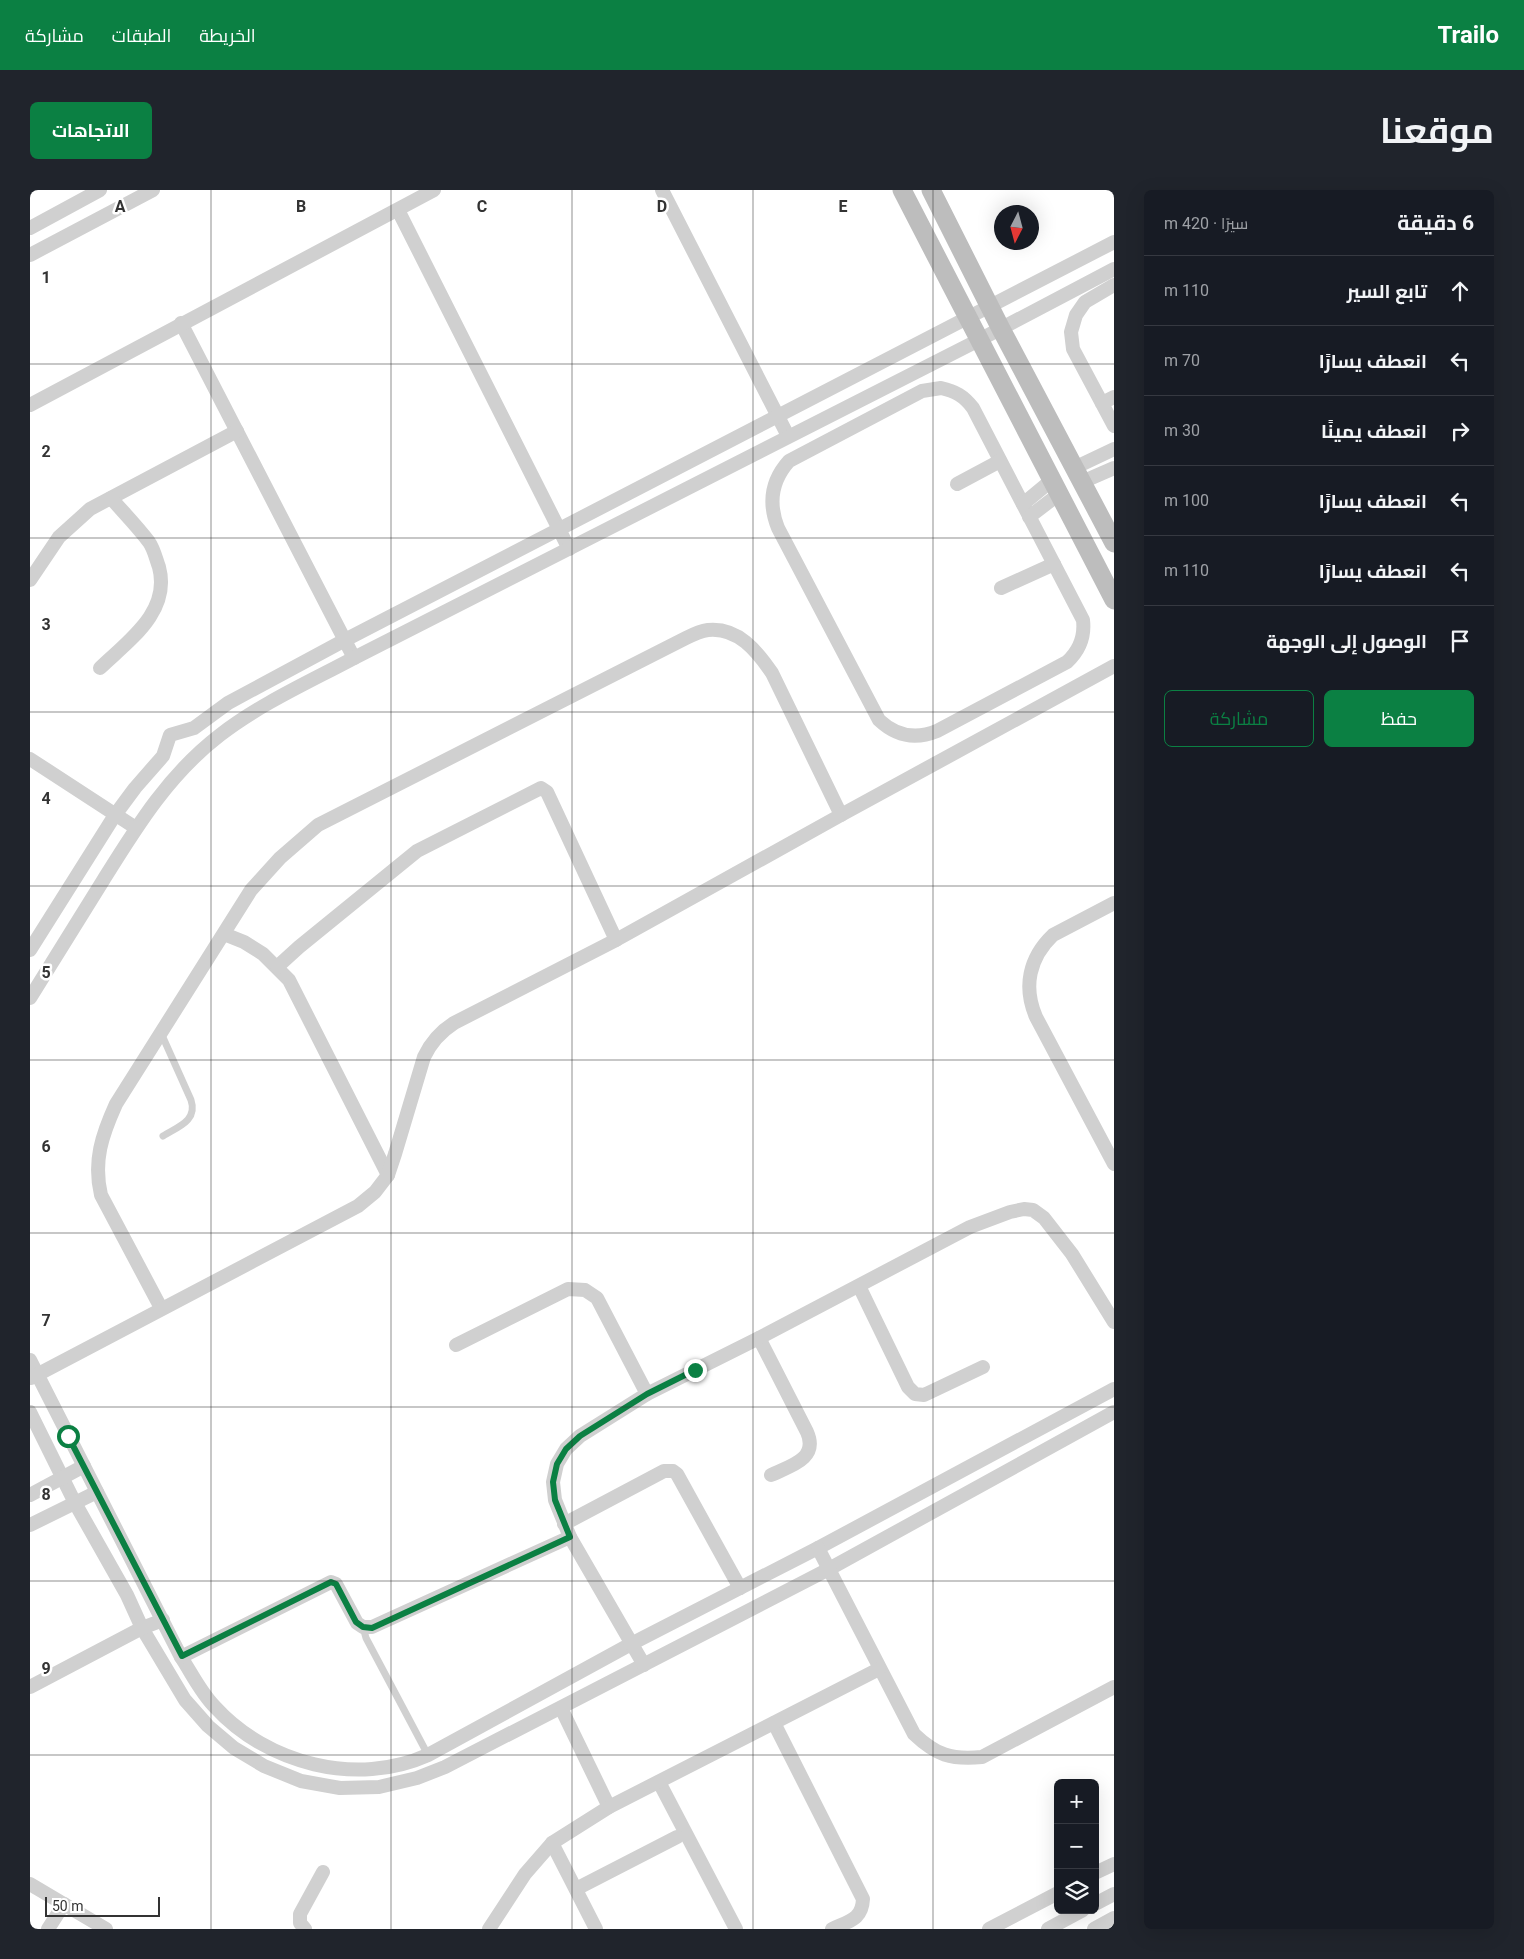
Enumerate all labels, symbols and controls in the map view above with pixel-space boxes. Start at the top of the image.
text: Trailo [1437,21,1499,49]
text: مشاركة [25,25,84,46]
text: الطبقات [112,25,171,46]
text: الخريطة [199,25,256,46]
button: الاتجاهات [30,102,152,159]
text: موقعنا [1380,111,1494,152]
text: A [115,197,126,216]
text: B [296,197,306,216]
text: C [477,197,487,216]
text: D [657,197,667,216]
text: E [839,197,848,216]
north arrow [994,205,1039,250]
text: 6 دقيقة [1397,211,1474,235]
text: سيرًا · 420 m [1164,214,1248,233]
text: 1 [41,268,51,287]
icon: ahead [1446,277,1474,305]
text: تابع السير [1347,280,1427,303]
text: 110 m [1164,281,1209,300]
icon: left [1446,347,1474,375]
text: انعطف يسارًا [1319,350,1427,373]
text: 70 m [1164,351,1200,370]
icon: right [1446,417,1474,445]
text: انعطف يمينًا [1321,420,1427,443]
text: 30 m [1164,421,1200,440]
text: 2 [41,442,51,461]
icon: left [1446,487,1474,515]
text: انعطف يسارًا [1319,490,1427,513]
text: 100 m [1164,491,1209,510]
icon: left [1446,557,1474,585]
text: انعطف يسارًا [1319,560,1427,583]
text: 110 m [1164,561,1209,580]
text: 3 [41,615,51,634]
icon: arrive [1446,627,1474,655]
text: الوصول إلى الوجهة [1266,630,1427,653]
button: مشاركة [1164,690,1314,747]
button: حفظ [1324,690,1474,747]
text: 4 [41,789,51,808]
text: 5 [41,963,51,982]
text: 6 [41,1137,51,1156]
text: 7 [41,1311,51,1330]
route end [684,1359,707,1382]
route start [57,1425,80,1448]
text: 8 [41,1485,51,1504]
text: 9 [41,1659,51,1678]
map controls [1054,1779,1099,1914]
button: + [1054,1779,1099,1824]
button: − [1054,1824,1099,1869]
button: layers [1054,1869,1099,1914]
scale bar [45,1894,160,1917]
text: 50 m [52,1898,84,1914]

